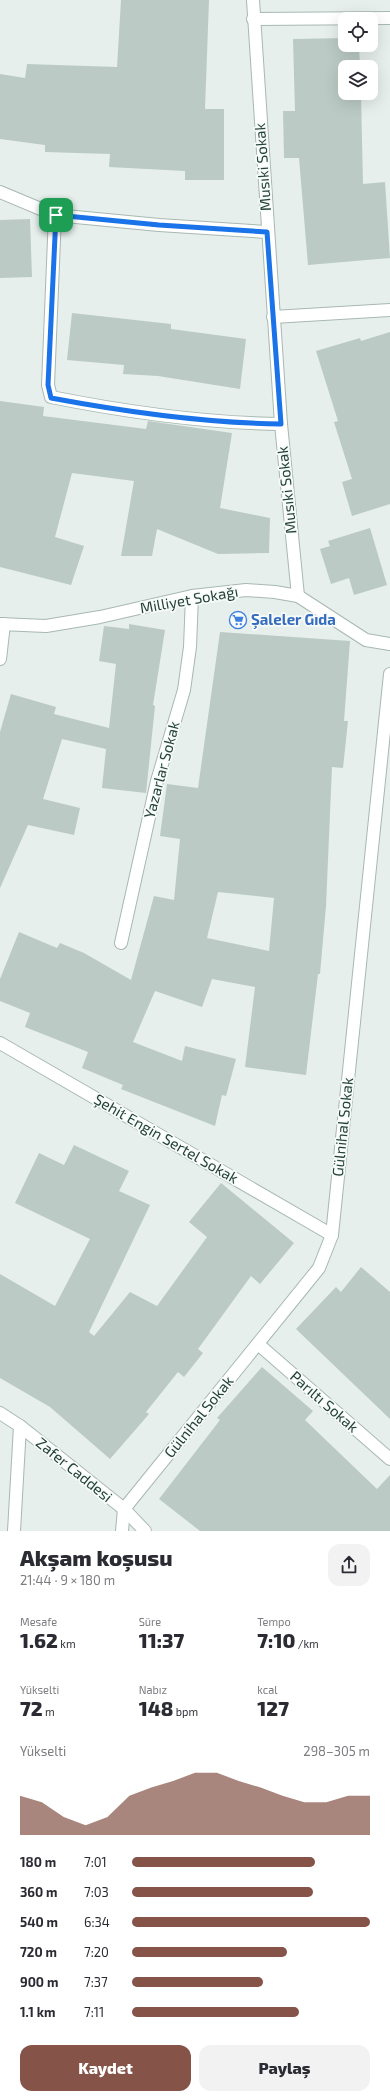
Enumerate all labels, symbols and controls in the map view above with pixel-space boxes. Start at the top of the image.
map controls [338,12,378,100]
button: locate [338,12,378,52]
button: layers [338,60,378,100]
street label: Musıki Sokak [250,122,274,212]
pin [39,198,73,232]
icon: arrive [45,204,67,226]
street label: Musıki Sokak [272,445,300,535]
street label: Milliyet Sokağı [138,582,239,617]
supermarket icon: Şaleler Gıda [228,610,248,630]
place label: Şaleler Gıda [251,610,336,630]
street label: Yazarlar Sokak [139,719,183,820]
street label: Gülnihal Sokak [328,1076,356,1177]
street label: Şehit Engin Sertel Sokak [91,1089,242,1188]
street label: Parıltı Sokak [287,1367,363,1436]
street label: Gülnihal Sokak [160,1372,237,1461]
street label: Zafer Caddesi [33,1433,116,1505]
text: Akşam koşusu [20,1544,173,1570]
button: share [328,1544,370,1586]
text: 21:44 · 9 × 180 m [20,1572,115,1588]
text: Mesafe [20,1615,57,1628]
text: Süre [139,1615,161,1628]
text: Tempo [257,1615,291,1628]
text: 1.62 [20,1628,58,1652]
text: 11:37 [139,1628,184,1652]
text: 7:10 [257,1628,295,1652]
text: km [58,1637,76,1650]
text: /km [295,1637,319,1650]
text: Yükselti [20,1683,59,1696]
text: Nabız [139,1683,167,1696]
text: kcal [257,1683,277,1696]
text: 72 [20,1696,43,1720]
text: 148 [139,1696,173,1720]
text: 127 [257,1696,289,1720]
text: m [43,1705,55,1718]
text: bpm [173,1705,198,1718]
text: Yükselti [20,1743,66,1759]
text: 298–305 m [303,1743,370,1759]
text: 180 m [20,1854,56,1870]
text: 7:01 [84,1854,107,1870]
text: 360 m [20,1884,58,1900]
text: 7:03 [84,1884,109,1900]
text: 540 m [20,1914,58,1930]
text: 6:34 [84,1914,110,1930]
text: 720 m [20,1944,57,1960]
text: 7:20 [84,1944,109,1960]
text: 900 m [20,1974,58,1990]
text: 7:37 [84,1974,108,1990]
text: 1.1 km [20,2004,55,2020]
text: 7:11 [84,2004,104,2020]
button: Kaydet [20,2045,191,2091]
button: Paylaş [199,2045,370,2091]

